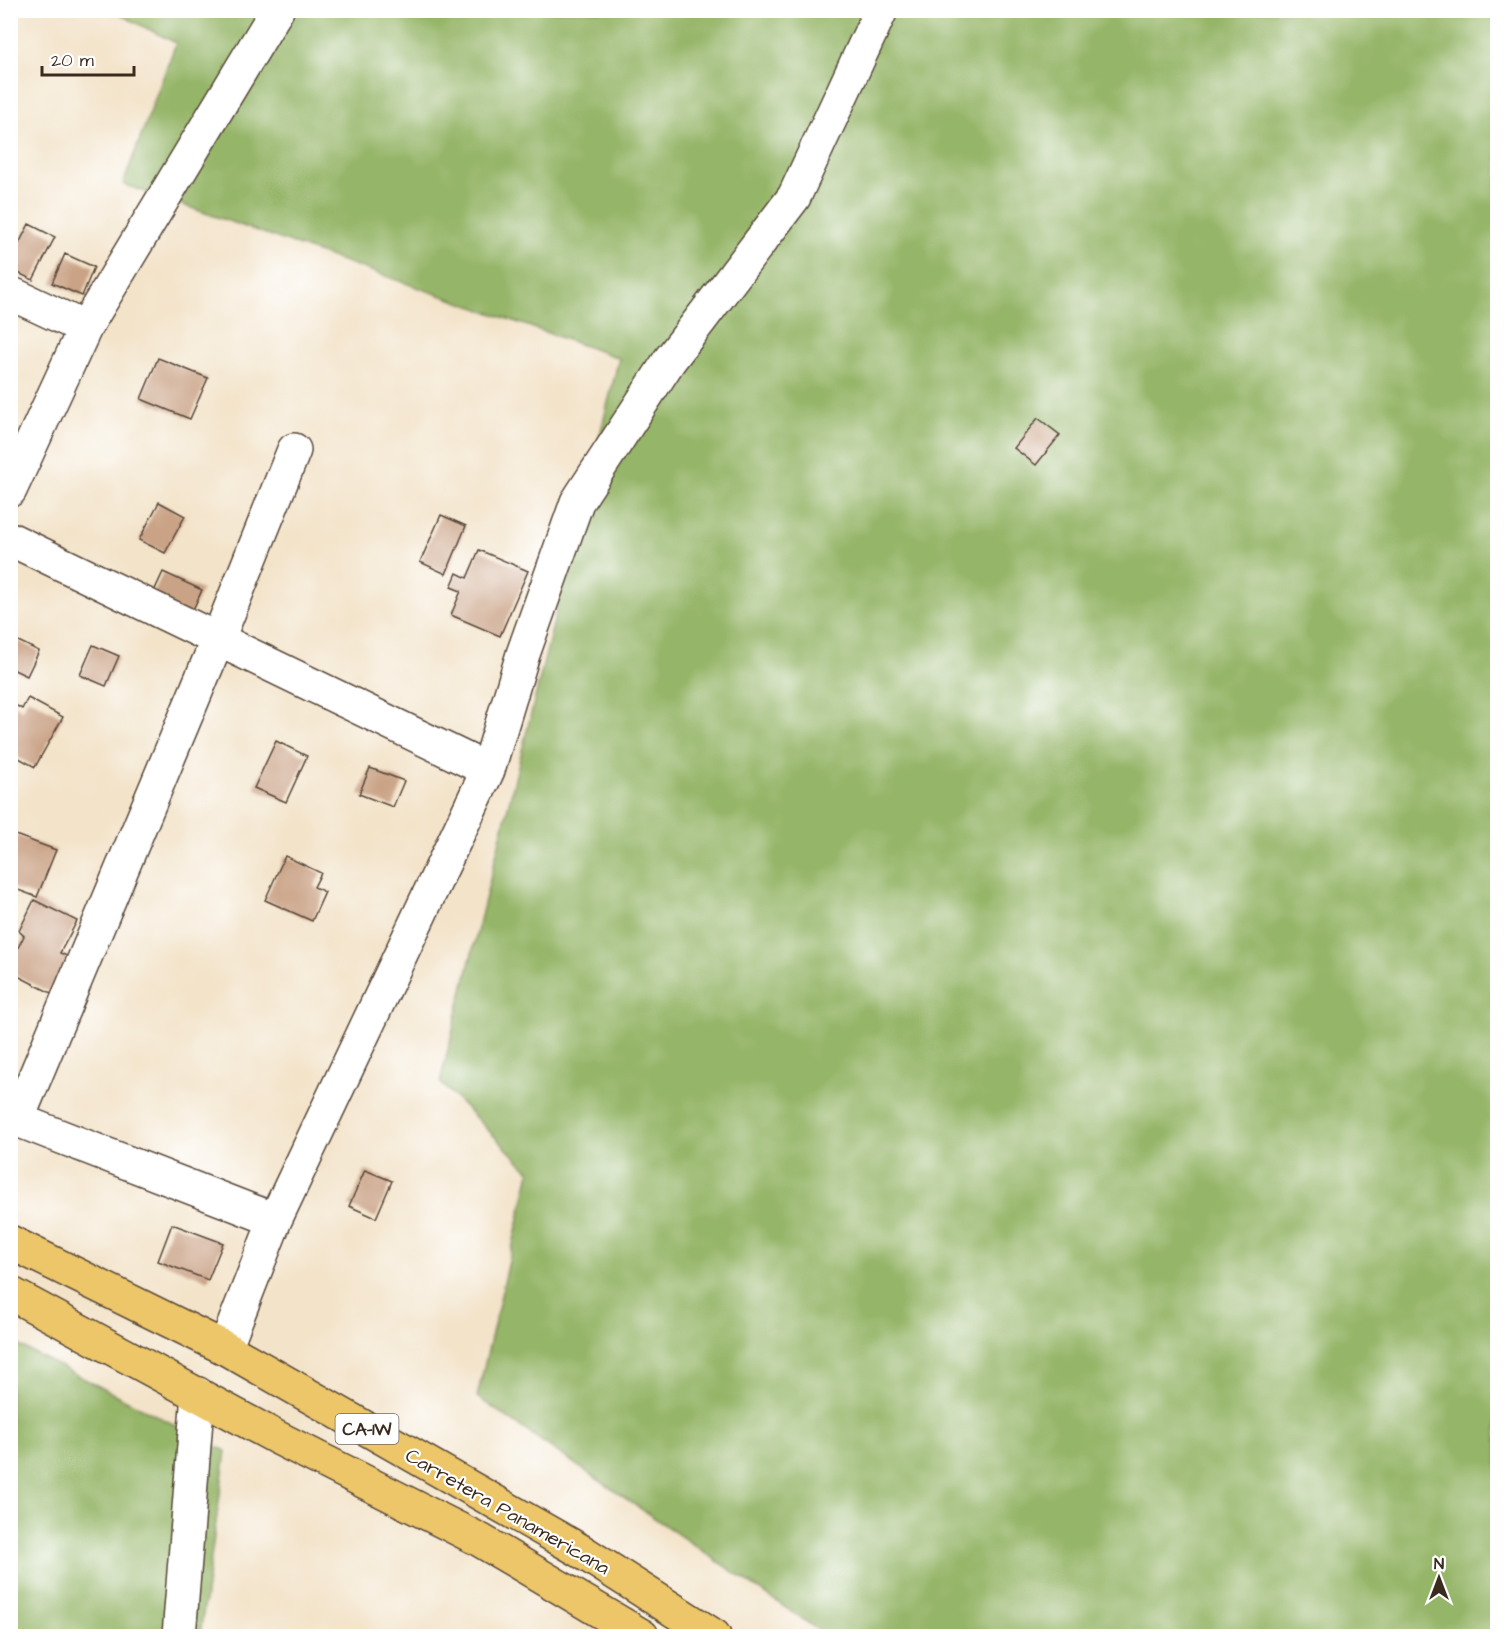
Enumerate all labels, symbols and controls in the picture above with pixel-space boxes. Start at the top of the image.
scale bar [42,39,134,77]
text: 20 m [51,48,94,73]
road number: CA-1W [336,1414,398,1444]
street label: Carretera Panamericana [400,1442,615,1582]
north arrow [1409,1548,1469,1608]
text: N [1434,1553,1444,1575]

